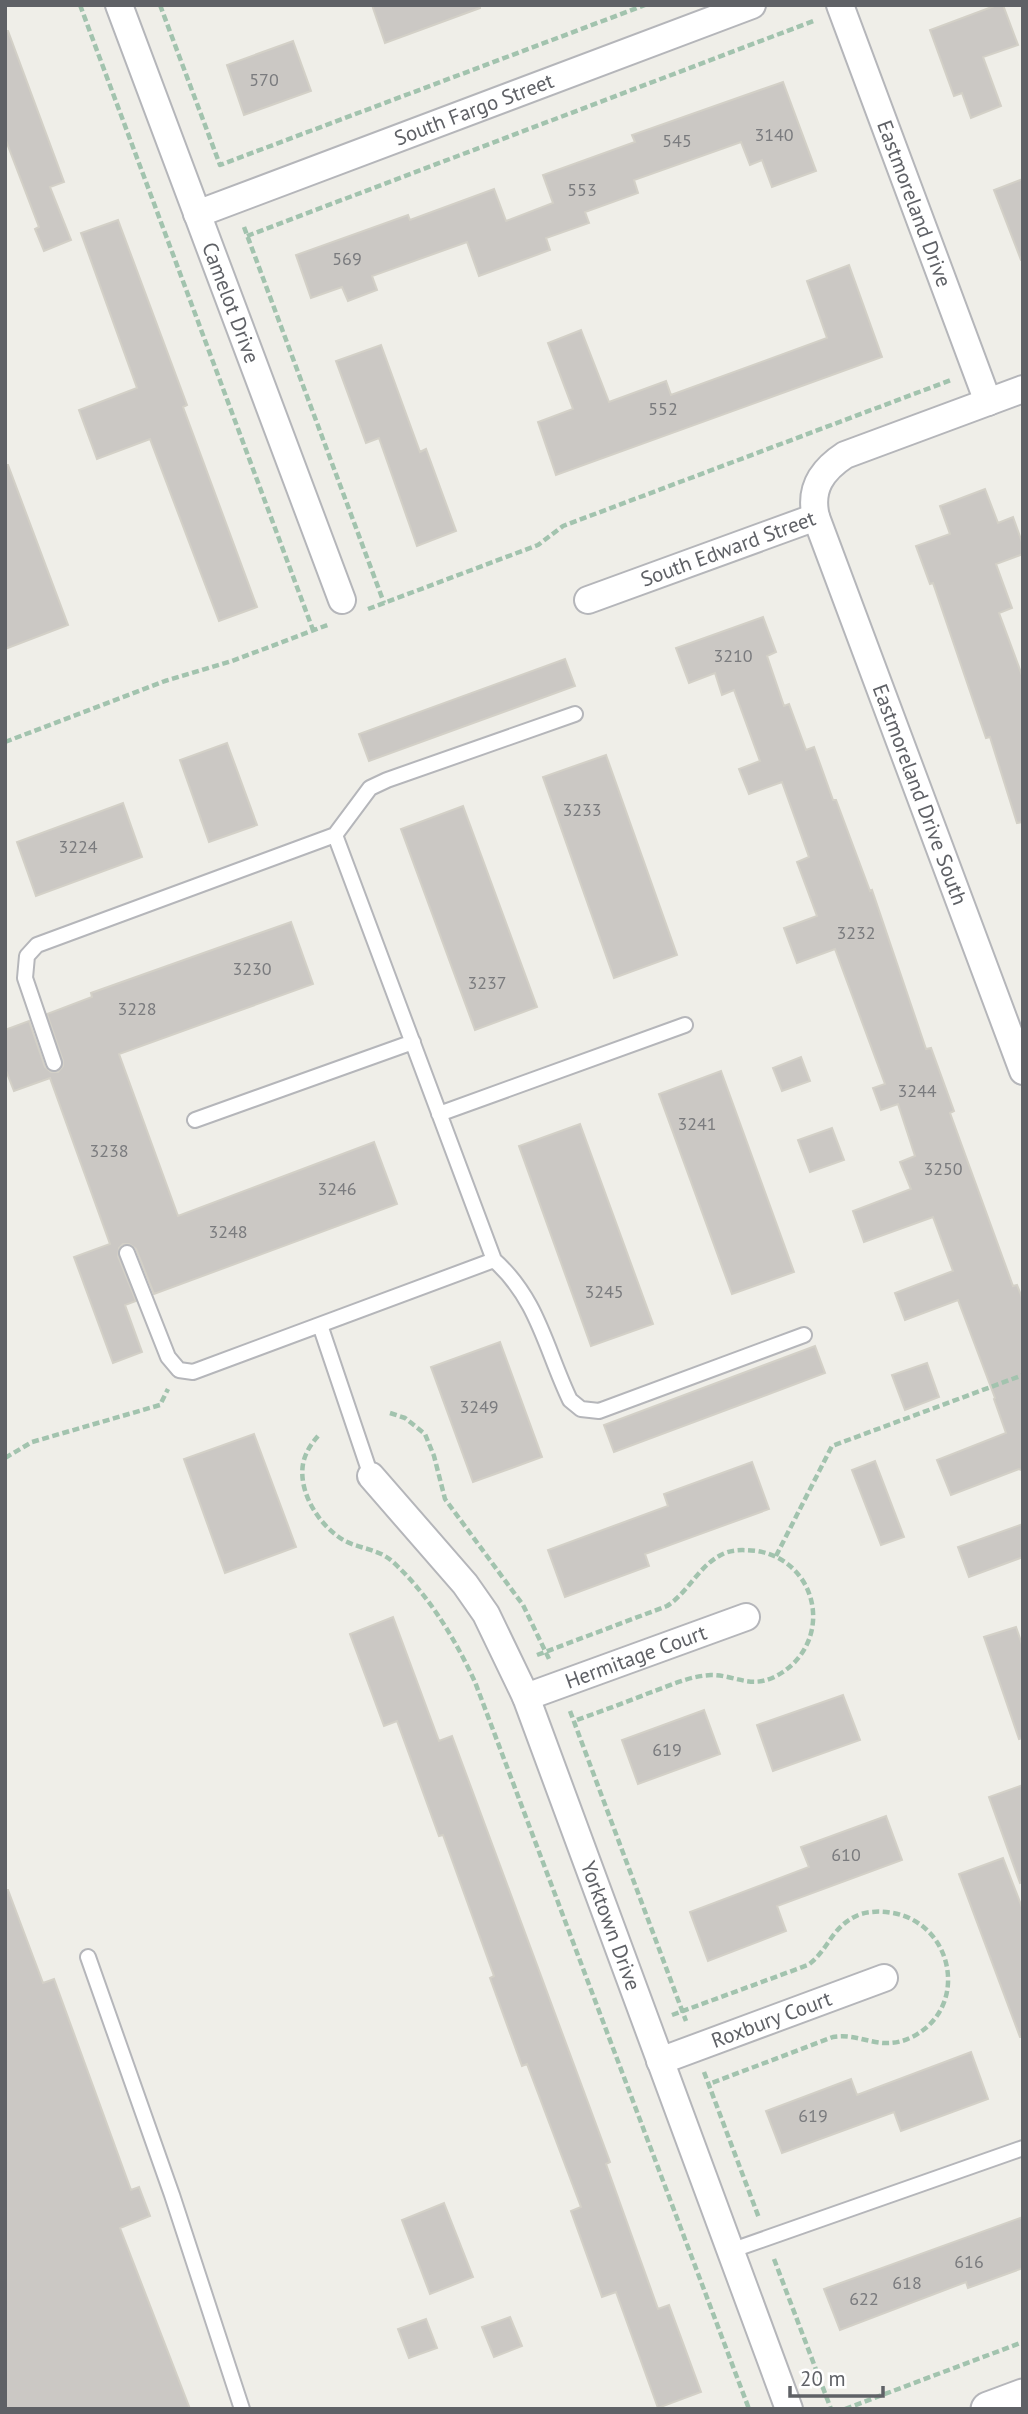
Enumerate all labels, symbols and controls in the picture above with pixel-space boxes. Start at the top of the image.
street label: South Fargo Street [390,67,557,151]
house number: 570 [249,68,279,91]
street label: Eastmoreland Drive [871,116,958,291]
house number: 3140 [754,123,794,146]
house number: 545 [662,129,692,152]
house number: 553 [567,178,597,201]
street label: Camelot Drive [196,238,266,367]
house number: 569 [332,247,362,270]
house number: 552 [648,397,678,420]
street label: South Edward Street [637,504,819,593]
house number: 3210 [713,644,753,667]
street label: Eastmoreland Drive South [867,680,974,909]
house number: 3233 [562,798,602,821]
house number: 3224 [58,835,98,858]
house number: 3232 [836,921,876,944]
house number: 3230 [232,957,272,980]
house number: 3237 [467,971,507,994]
house number: 3228 [117,997,157,1020]
house number: 3244 [897,1079,937,1102]
house number: 3241 [677,1112,717,1135]
house number: 3238 [89,1139,129,1162]
house number: 3250 [923,1157,963,1180]
house number: 3246 [317,1177,357,1200]
house number: 3248 [208,1220,248,1243]
house number: 3245 [584,1280,624,1303]
house number: 3249 [459,1395,499,1418]
street label: Hermitage Court [561,1618,710,1695]
house number: 619 [652,1738,682,1761]
house number: 610 [831,1843,861,1866]
street label: Yorktown Drive [575,1857,647,1994]
street label: Roxbury Court [708,1985,835,2054]
house number: 619 [798,2104,828,2127]
house number: 616 [954,2250,984,2273]
house number: 618 [892,2271,922,2294]
house number: 622 [849,2287,879,2310]
scale bar [790,2354,883,2398]
text: 20 m [800,2365,846,2392]

